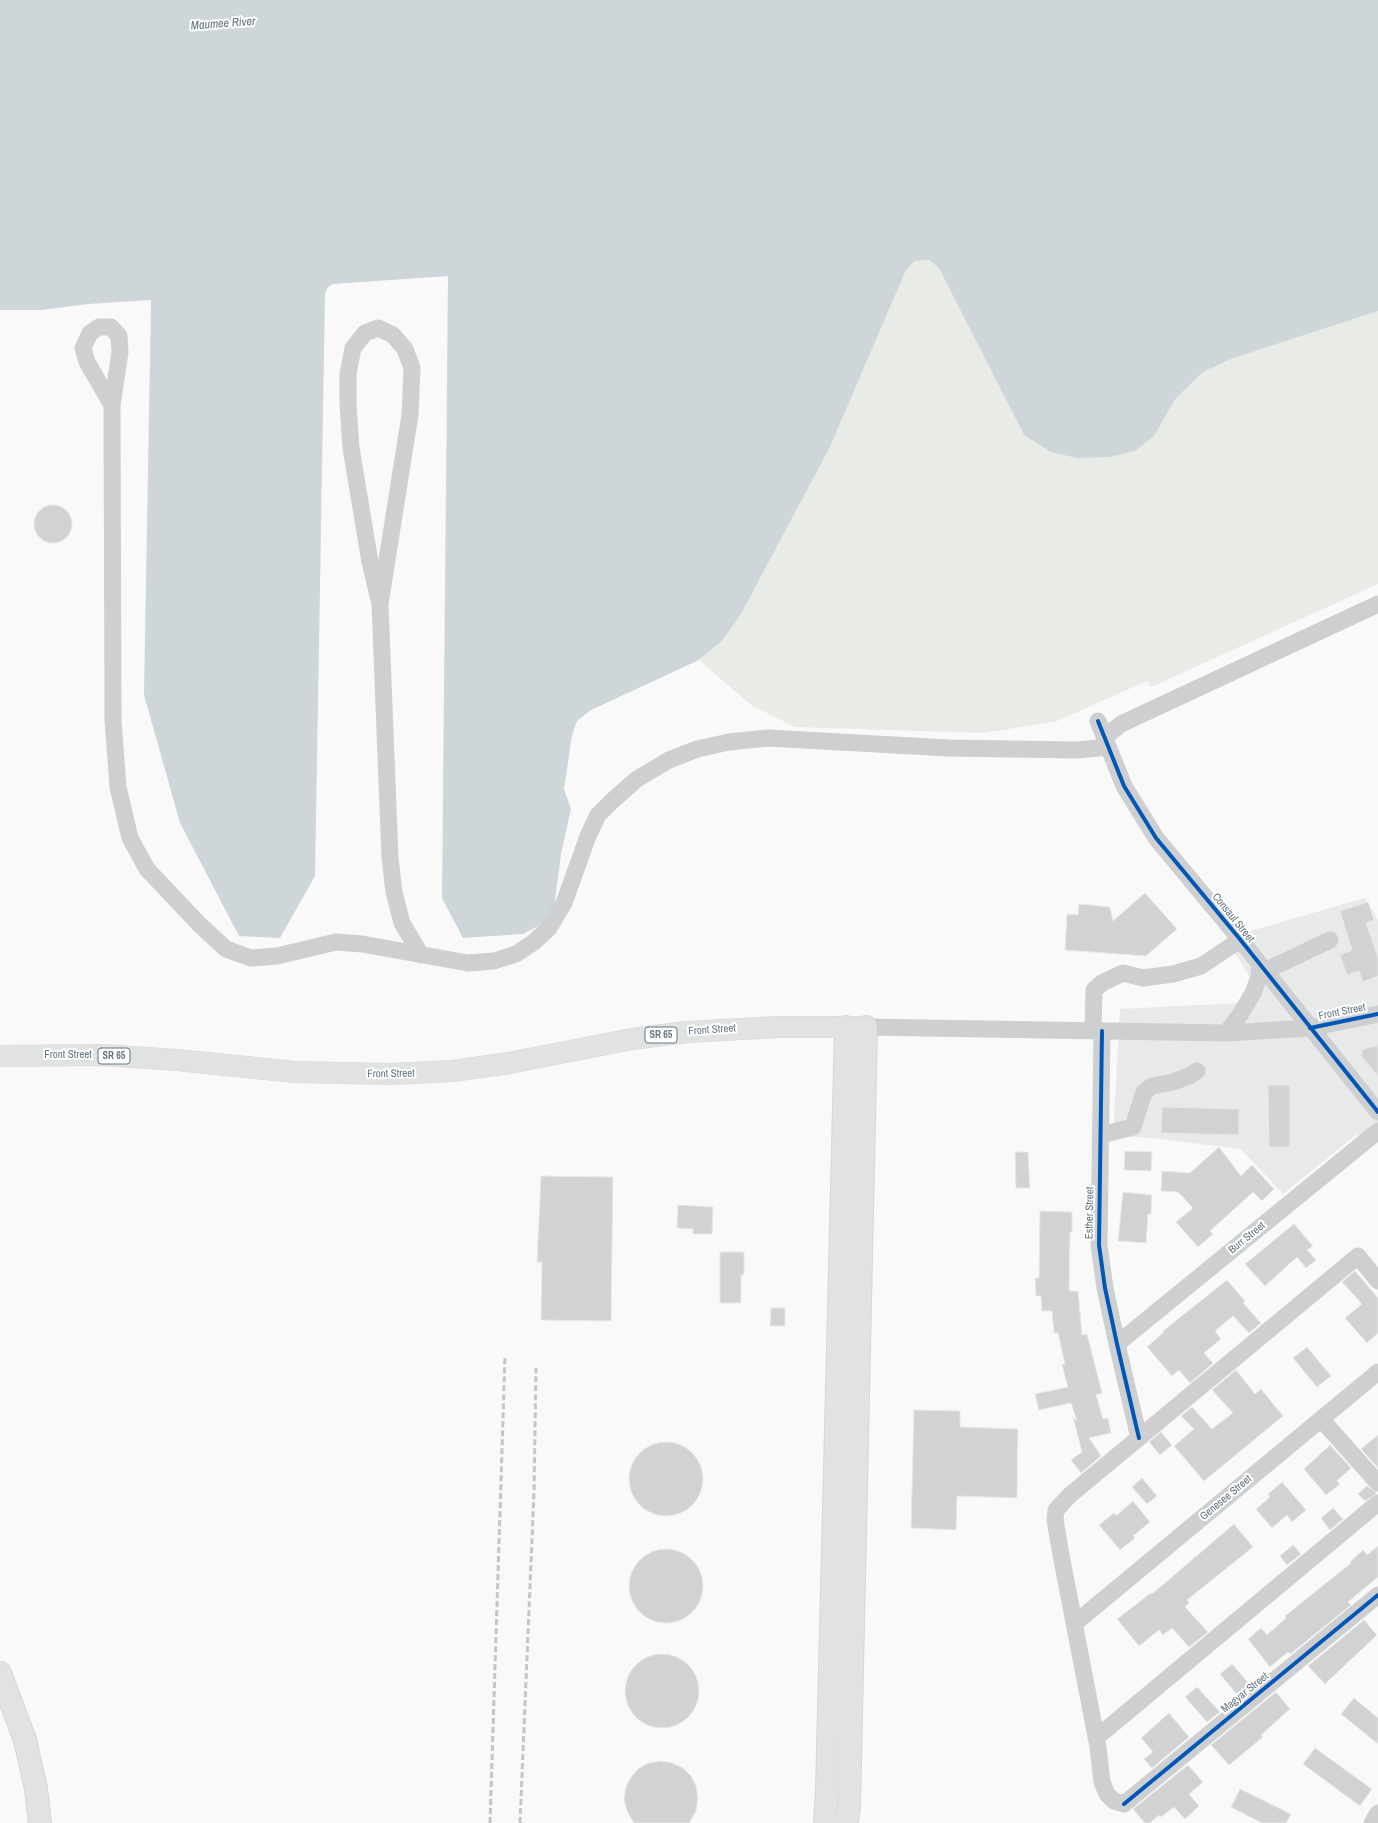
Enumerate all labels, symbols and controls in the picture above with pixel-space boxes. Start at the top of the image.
water label: Maumee River [190,15,256,33]
street label: Consaul Street [1209,891,1257,945]
street label: Front Street [1317,1001,1367,1023]
street label: Front Street [688,1022,736,1038]
road number: SR 65 [645,1027,677,1043]
street label: Front Street [44,1048,92,1062]
road number: SR 65 [98,1048,130,1064]
street label: Front Street [367,1067,415,1081]
street label: Esther Street [1083,1187,1097,1239]
street label: Burr Street [1226,1219,1268,1257]
street label: Genesee Street [1198,1473,1254,1523]
street label: Magyar Street [1219,1670,1271,1716]

